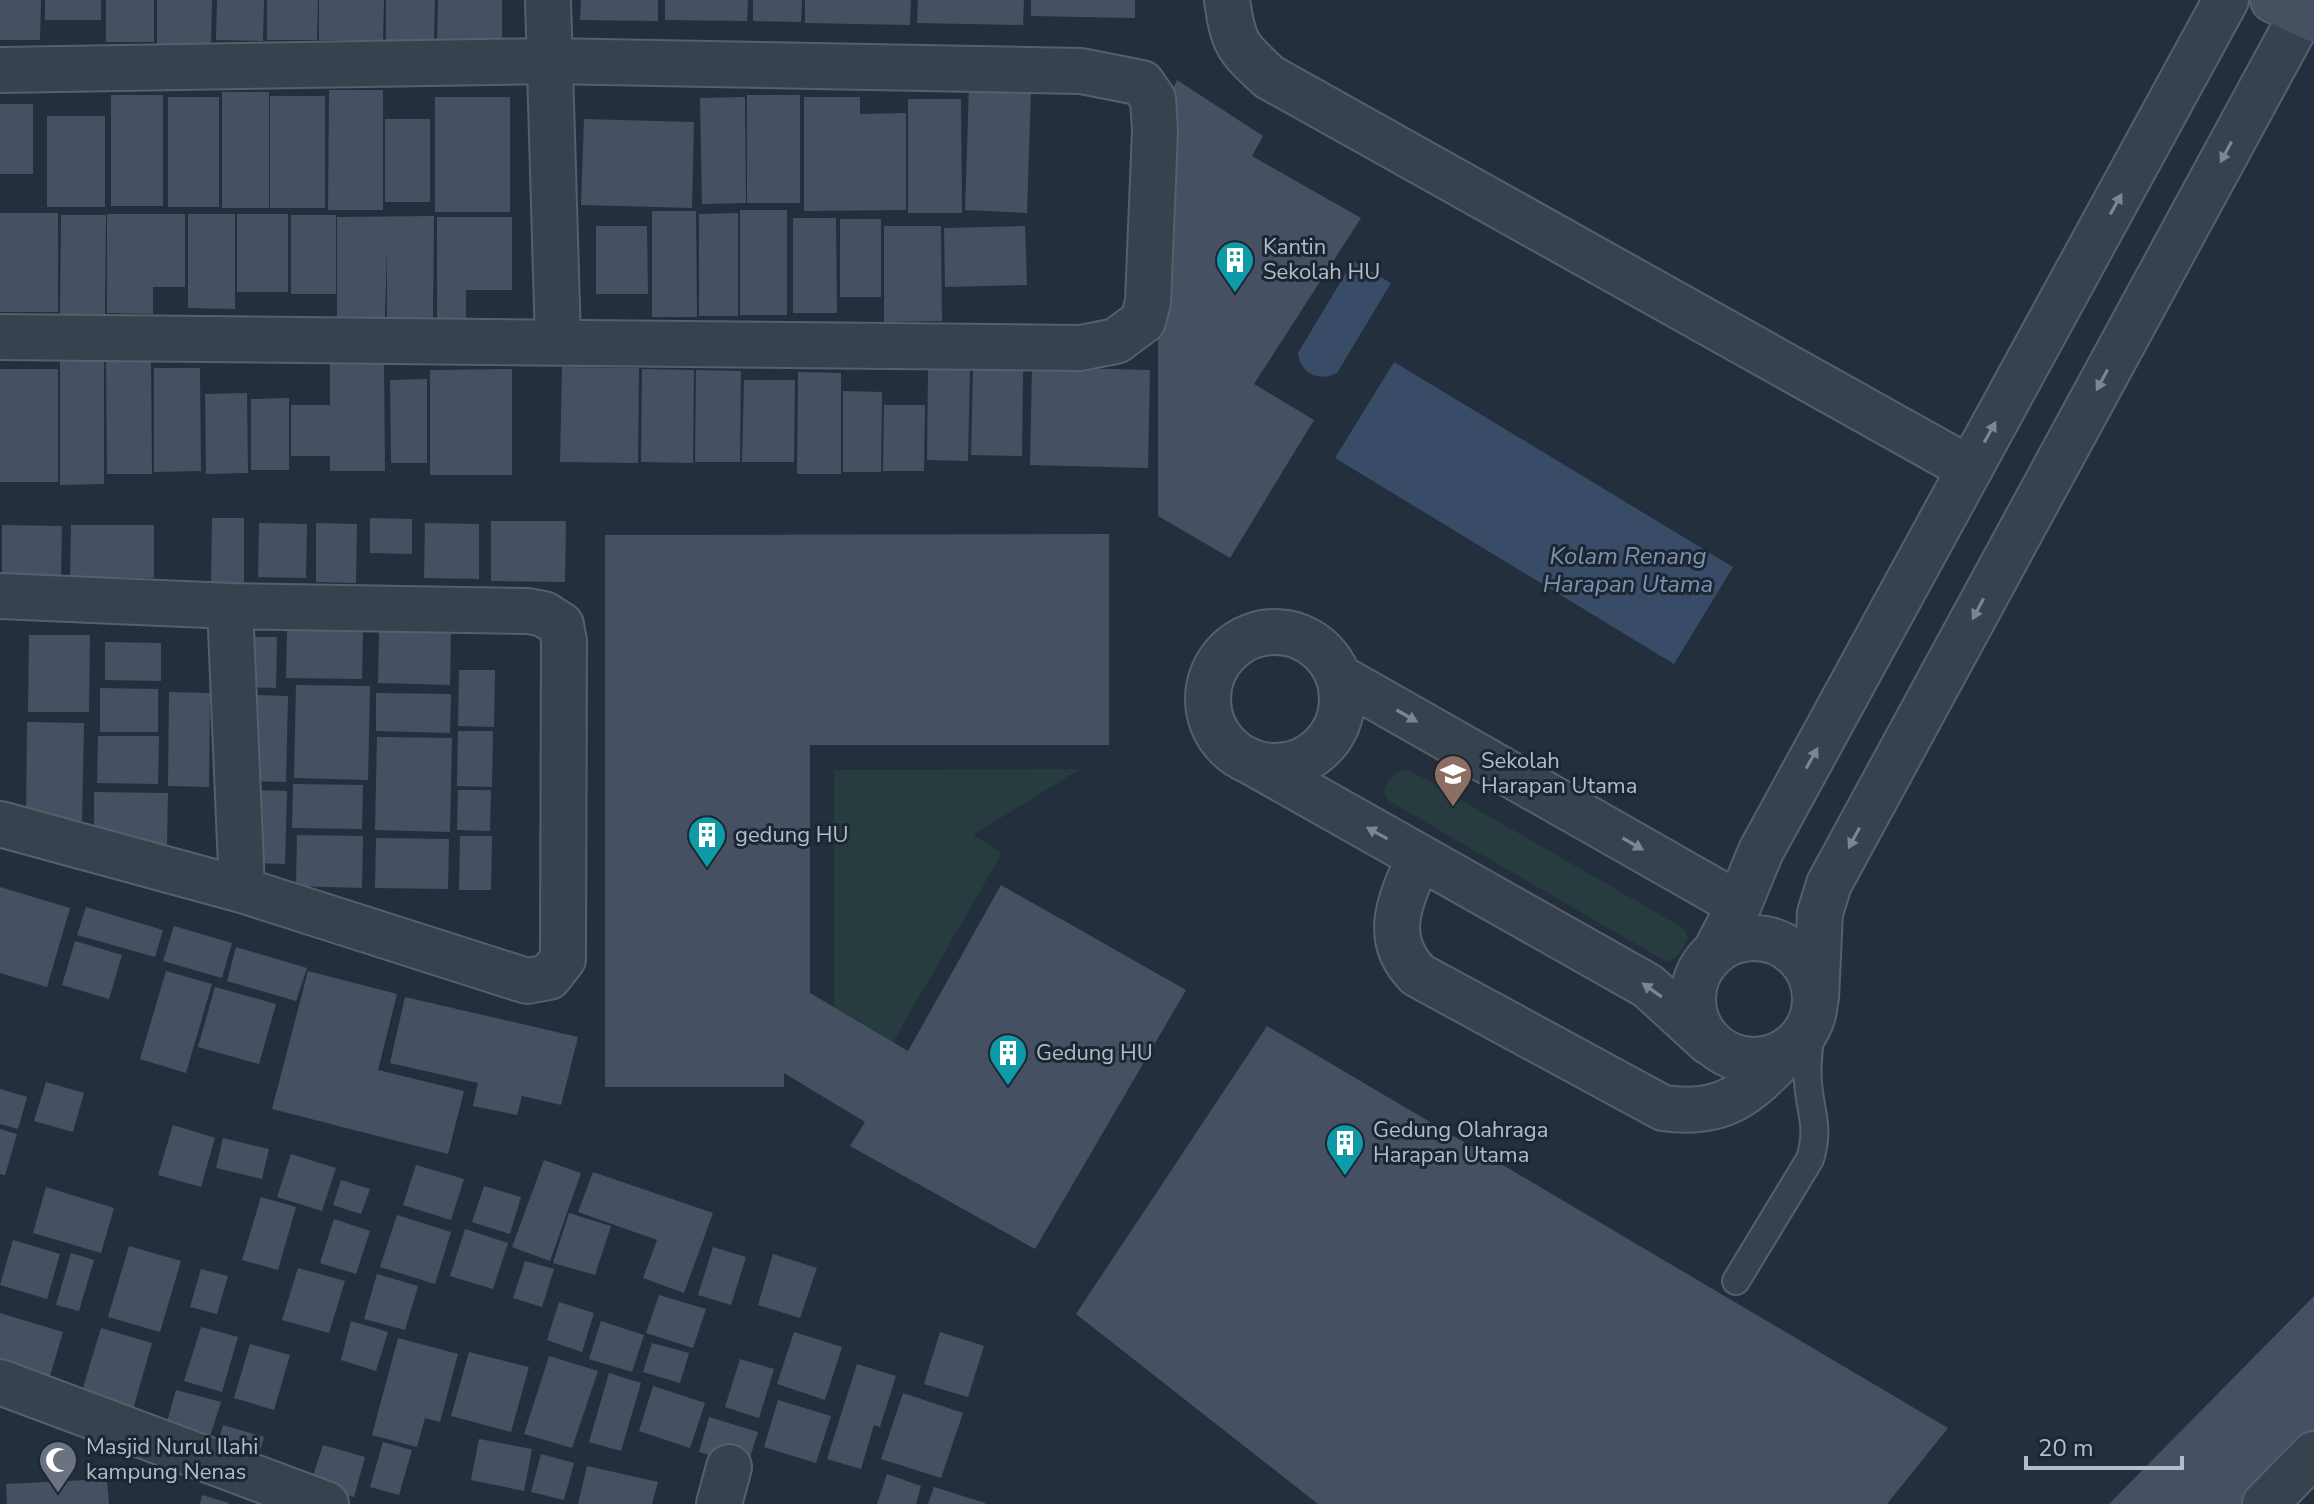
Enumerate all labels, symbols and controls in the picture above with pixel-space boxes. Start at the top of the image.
one-way arrow [2219,140,2233,163]
one-way arrow [2109,192,2122,215]
place label: Kantin Sekolah HU [1263,232,1380,287]
building icon: Kantin Sekolah HU [1214,239,1256,294]
one-way arrow [2095,369,2109,392]
one-way arrow [1984,420,1997,443]
water label: Kolam Renang Harapan Utama [1543,540,1713,600]
one-way arrow [1972,598,1986,620]
one-way arrow [1396,708,1418,722]
place label: Sekolah Harapan Utama [1481,746,1637,801]
one-way arrow [1804,747,1818,769]
school or university icon: Sekolah Harapan Utama [1432,753,1474,808]
building icon: gedung HU [686,814,728,869]
place label: gedung HU [735,820,849,850]
one-way arrow [1366,826,1389,840]
one-way arrow [1848,826,1861,849]
one-way arrow [1622,837,1644,851]
one-way arrow [1641,983,1662,998]
building icon: Gedung HU [987,1032,1029,1087]
place label: Gedung HU [1036,1038,1153,1068]
place label: Gedung Olahraga Harapan Utama [1373,1115,1548,1170]
building icon: Gedung Olahraga Harapan Utama [1324,1122,1366,1177]
scale bar [2026,1420,2182,1470]
place label: Masjid Nurul Ilahi kampung Nenas [86,1432,258,1487]
text: 20 m [2038,1432,2094,1464]
mosque icon: Masjid Nurul Ilahi kampung Nenas [37,1439,79,1494]

